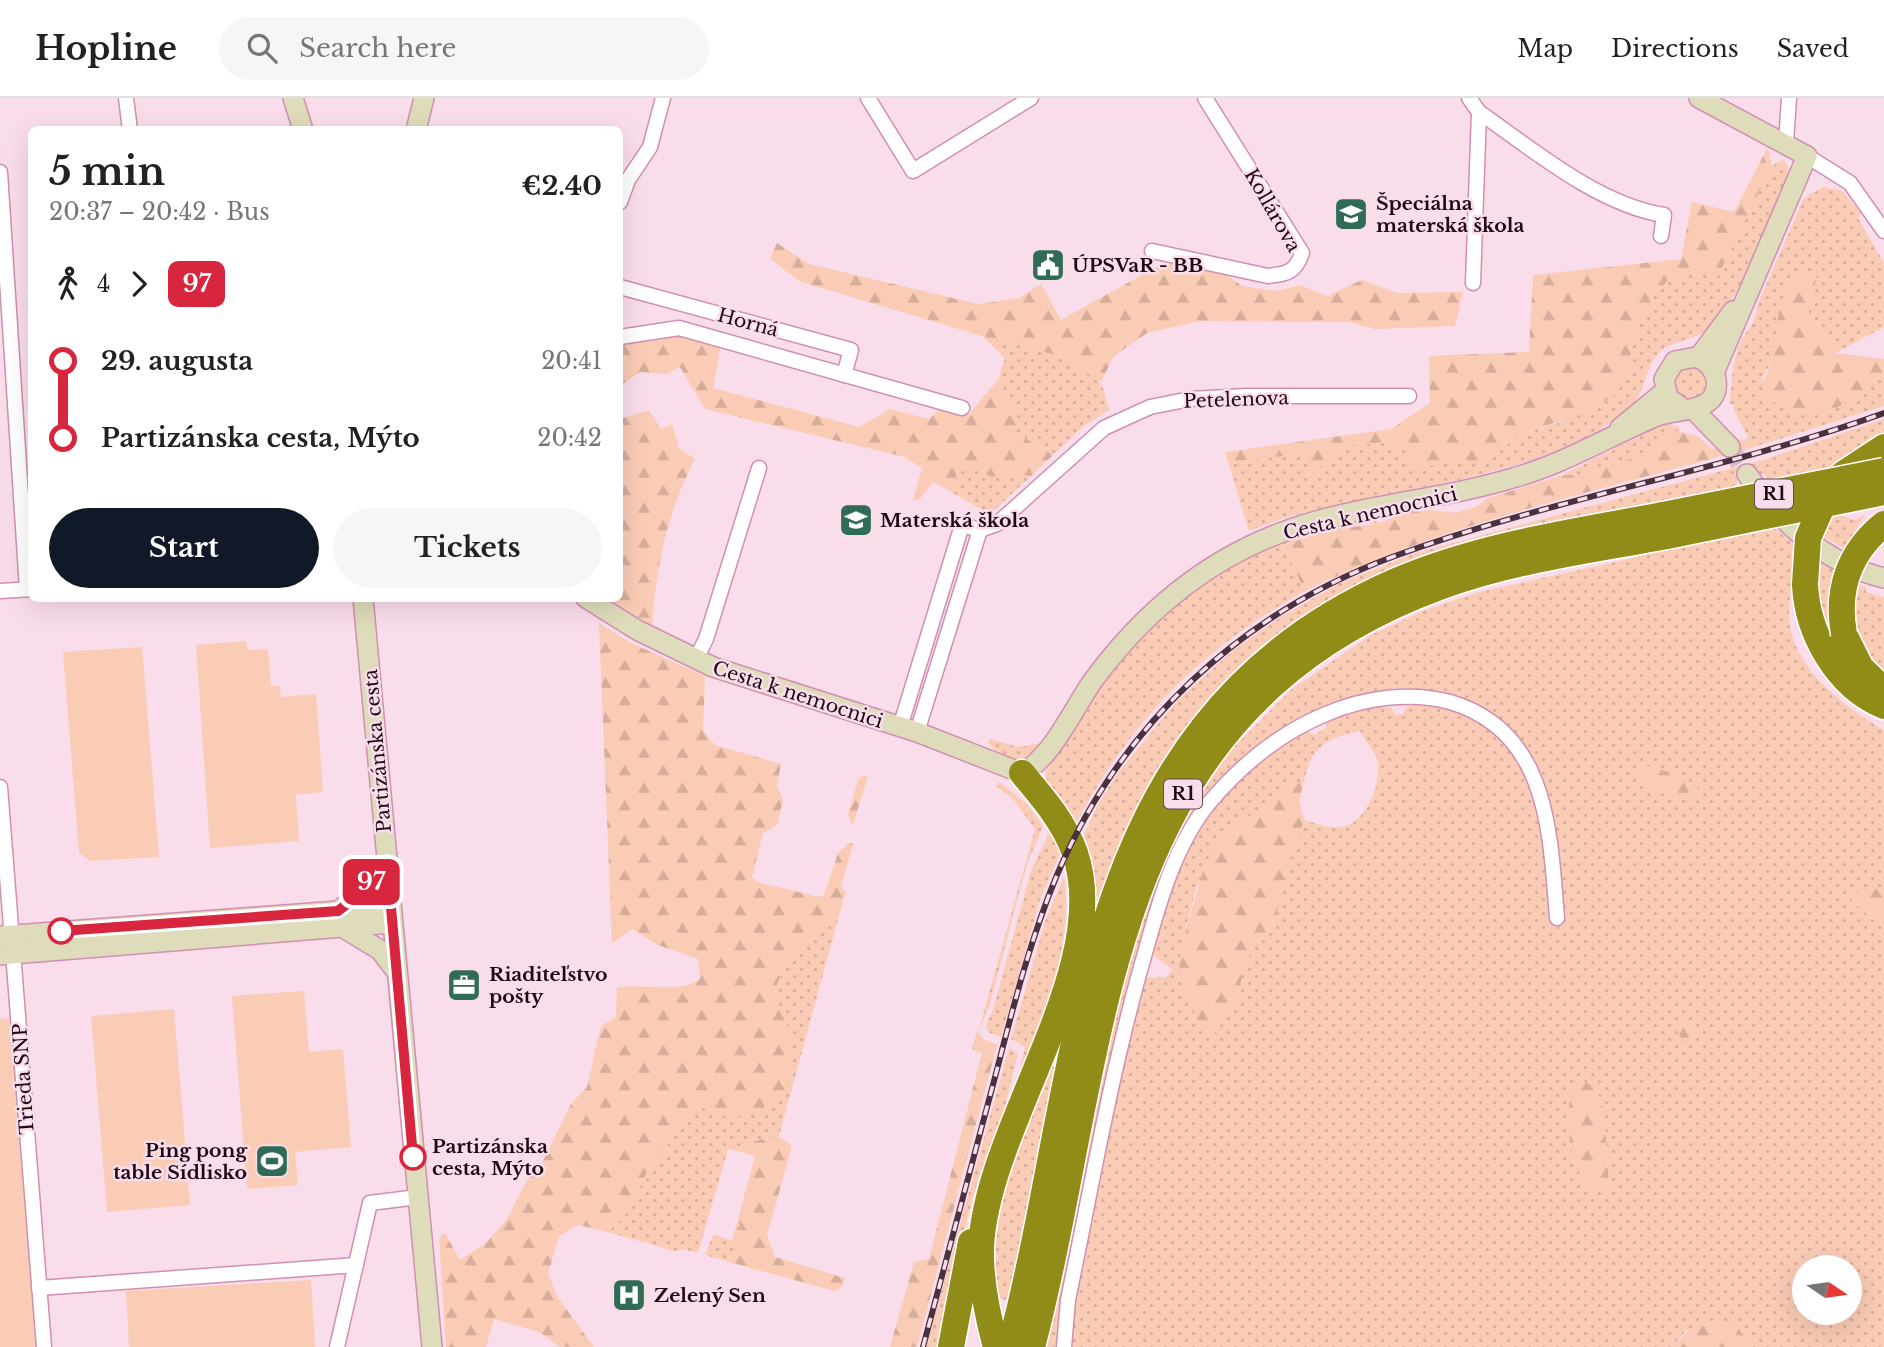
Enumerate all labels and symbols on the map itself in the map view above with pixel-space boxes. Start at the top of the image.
street label: Kollárova [1240,164,1306,256]
place label: Špeciálna materská škola [1376,192,1524,237]
school or university icon: Špeciálna materská škola [1332,195,1370,233]
public building icon: ÚPSVaR - BB [1029,246,1067,284]
place label: ÚPSVaR - BB [1072,254,1203,277]
street label: Horná [715,303,781,342]
street label: Petelenova [1183,386,1290,413]
road number: R1 [1755,480,1793,508]
street label: Cesta k nemocnici [1281,482,1460,545]
school or university icon: Materská škola [837,501,875,539]
place label: Materská škola [880,509,1029,532]
street label: Cesta k nemocnici [710,656,886,733]
street label: Partizánska cesta [359,668,396,834]
road number: R1 [1164,780,1202,808]
line badge: 97 [340,859,402,905]
unlabelled marker [48,918,74,944]
place label: Riaditeľstvo pošty [489,963,608,1008]
office icon: Riaditeľstvo pošty [445,966,483,1004]
street label: Trieda SNP [8,1023,39,1135]
place label: Partizánska cesta, Mýto [432,1135,548,1180]
place label: Ping pong table Sídlisko [113,1139,248,1184]
sports icon: Ping pong table Sídlisko [253,1142,291,1180]
marker: Partizánska cesta, Mýto [400,1144,426,1170]
north arrow [1792,1255,1862,1325]
hospital icon: Zelený Sen [610,1276,648,1314]
place label: Zelený Sen [654,1284,766,1307]

